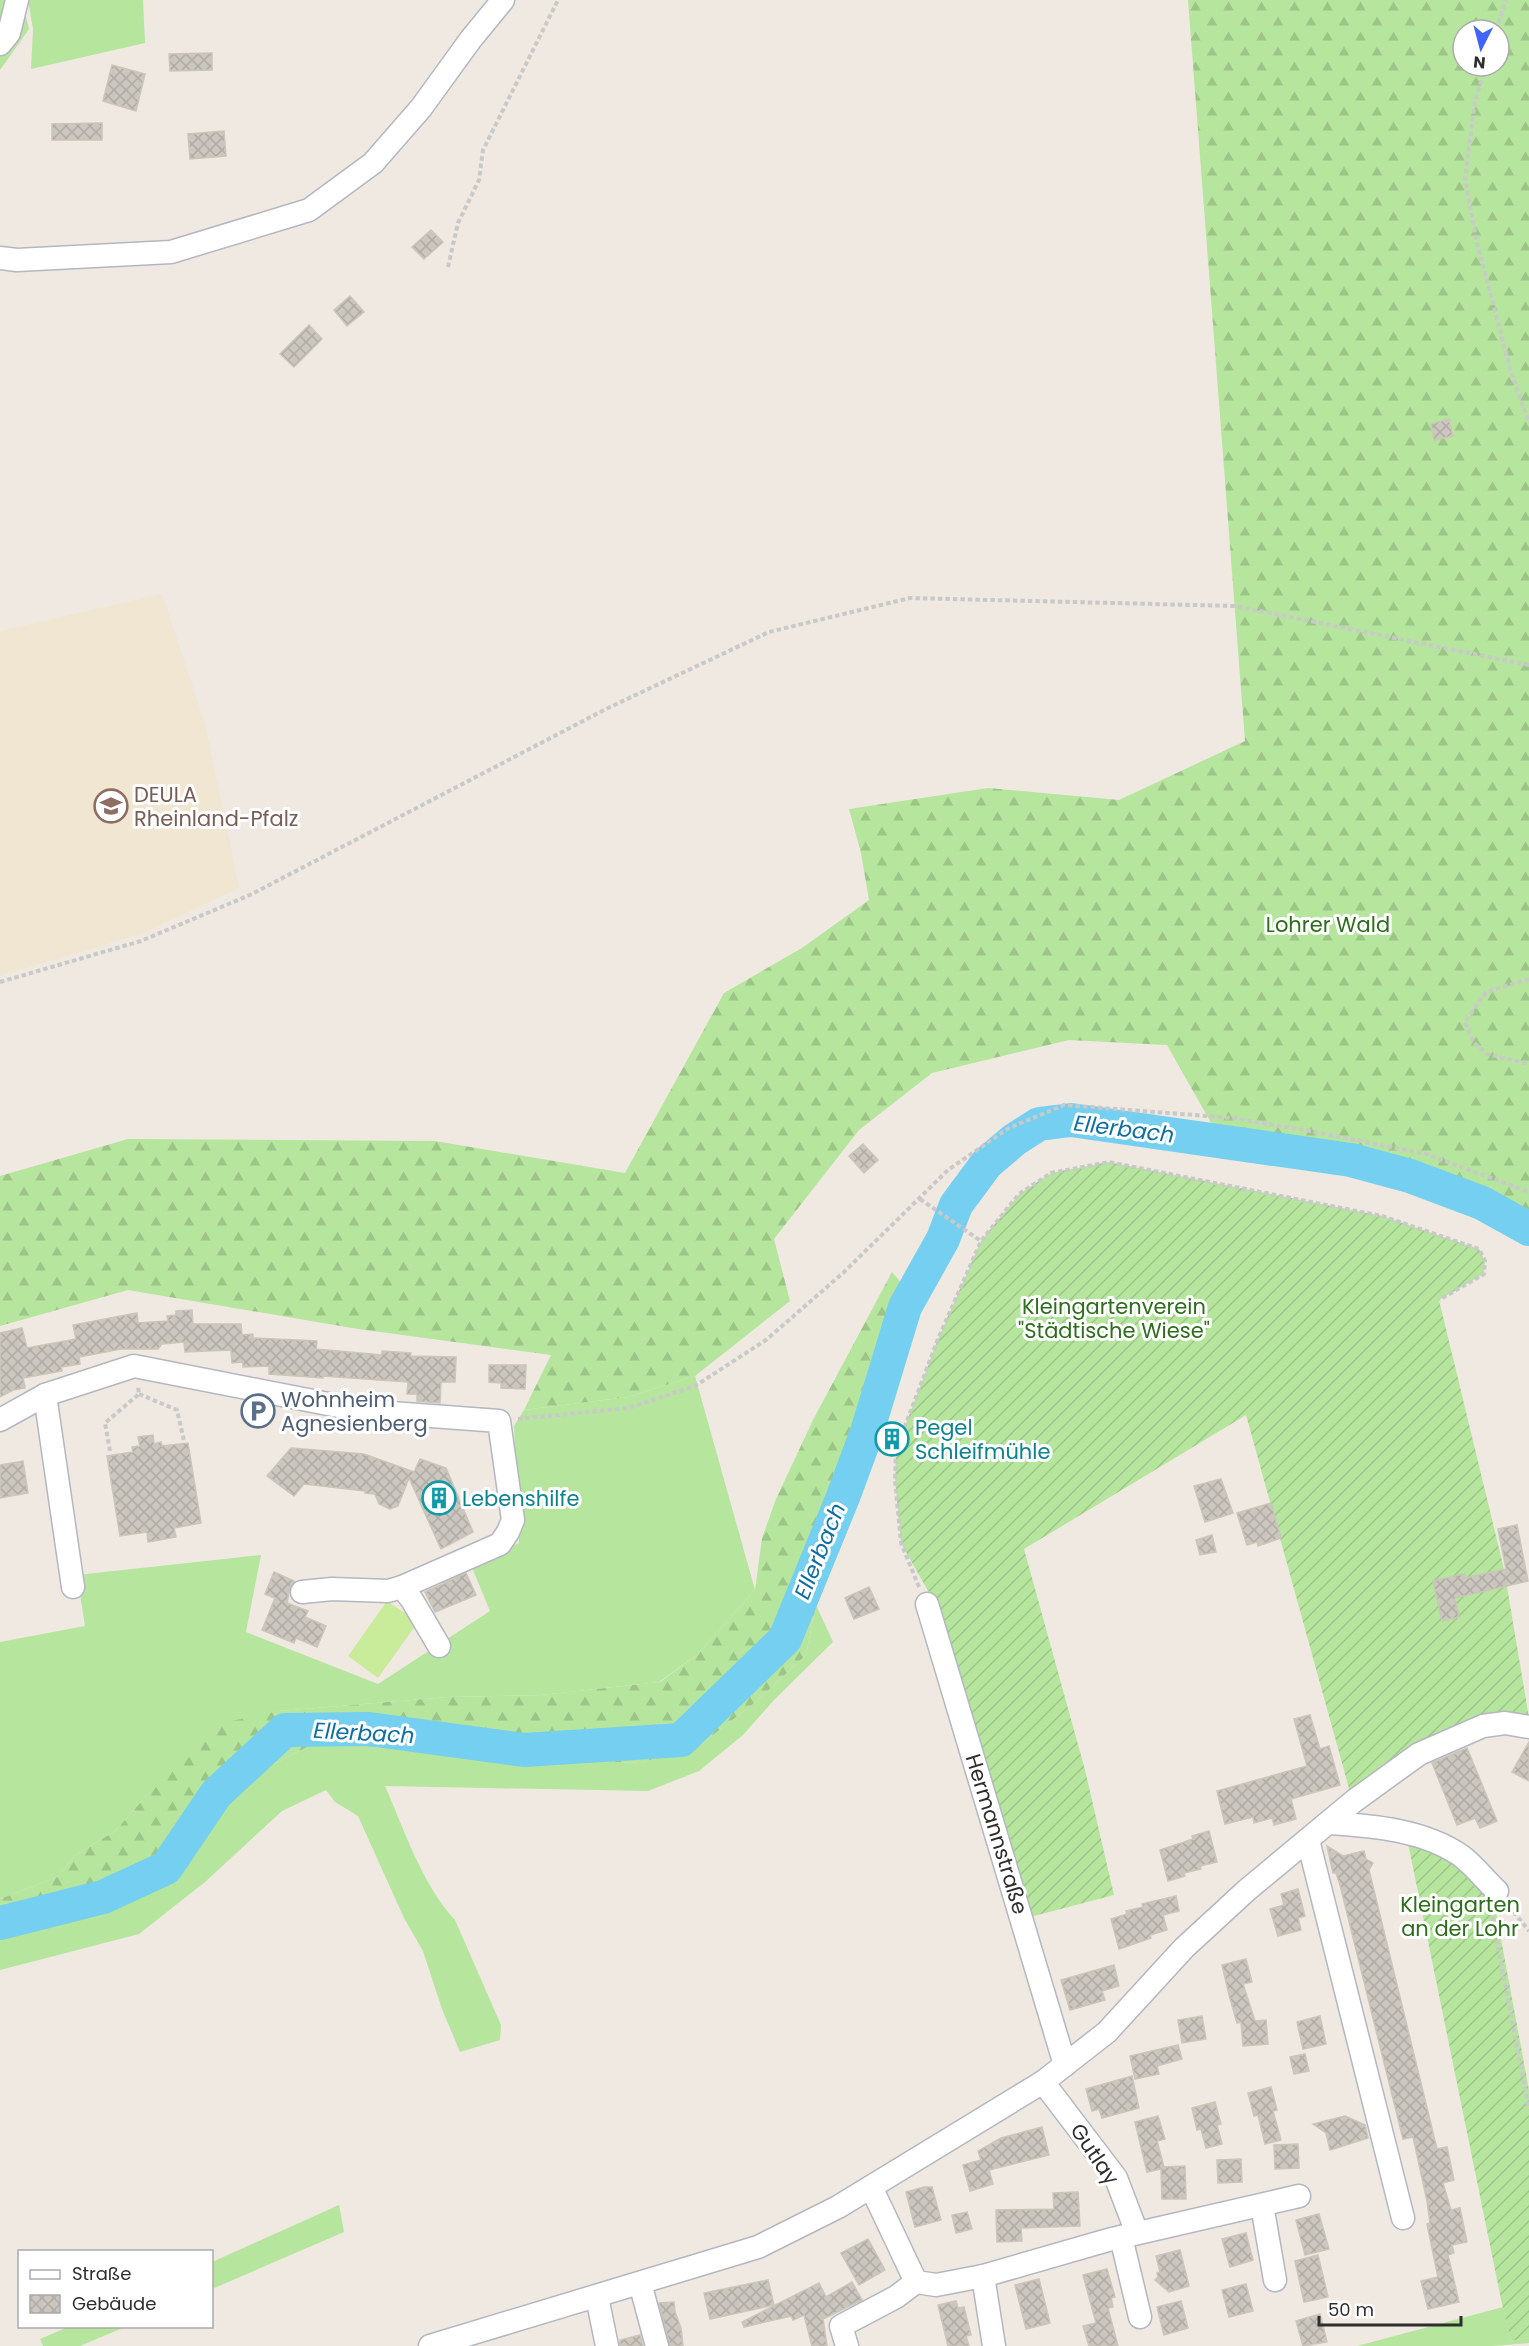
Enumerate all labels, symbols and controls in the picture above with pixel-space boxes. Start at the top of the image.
north arrow [1451,18,1511,78]
text: N [1472,50,1487,74]
place label: DEULA Rheinland-Pfalz [134,780,298,833]
school or university icon: DEULA Rheinland-Pfalz [93,788,129,824]
park label: Lohrer Wald [1266,910,1390,939]
water label: Ellerbach [1072,1107,1176,1151]
park label: Kleingartenverein "Städtische Wiese" [1018,1292,1210,1345]
place label: Wohnheim Agnesienberg [281,1385,428,1438]
parking icon: Wohnheim Agnesienberg [240,1393,276,1429]
place label: Pegel Schleifmühle [915,1413,1050,1466]
building icon: Pegel Schleifmühle [874,1421,910,1457]
building icon: Lebenshilfe [421,1480,457,1516]
place label: Lebenshilfe [462,1484,579,1513]
water label: Ellerbach [787,1498,853,1604]
water label: Ellerbach [313,1715,415,1751]
street label: Hermannstraße [959,1750,1035,1918]
park label: Kleingarten an der Lohr [1400,1890,1520,1943]
street label: Gutlay [1064,2117,1126,2191]
legend [18,2250,213,2328]
text: Straße [72,2261,131,2286]
scale bar [1319,2289,1462,2327]
text: Gebäude [72,2291,156,2316]
text: 50 m [1328,2297,1374,2322]

